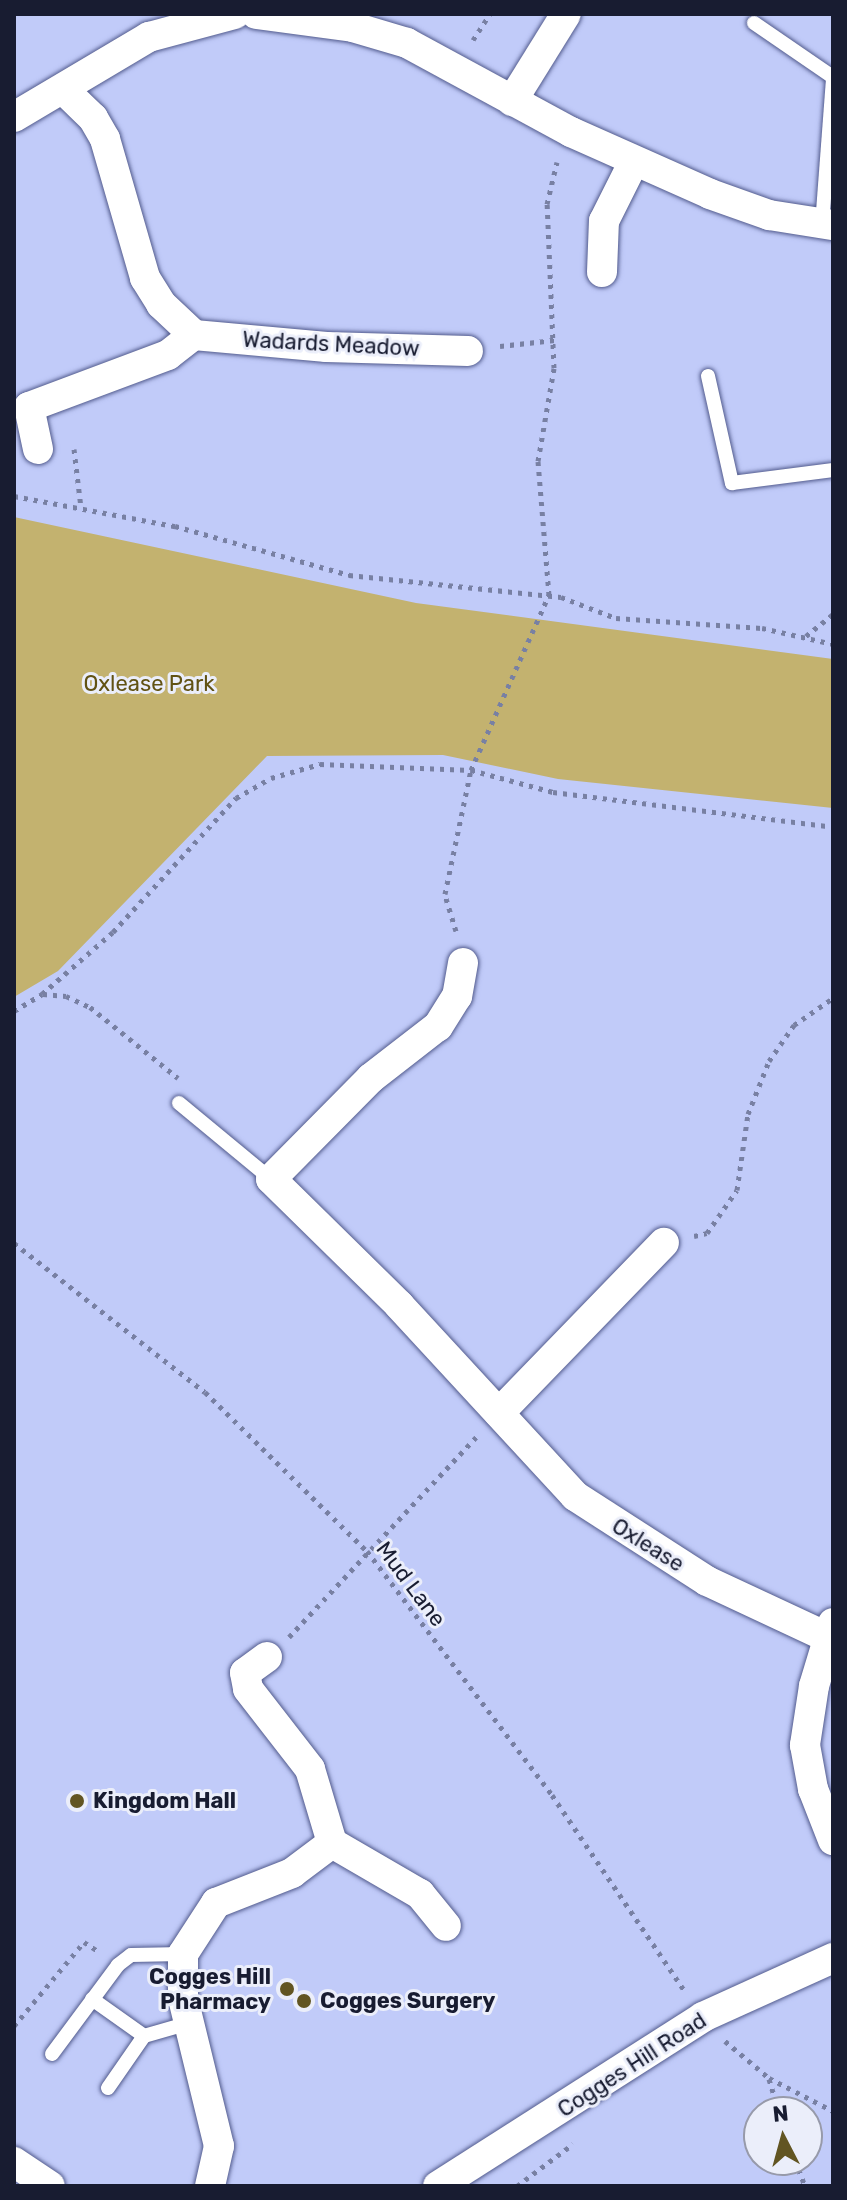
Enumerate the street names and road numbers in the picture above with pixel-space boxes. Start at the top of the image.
street label: Wadards Meadow [242,326,420,362]
street label: Oxlease [607,1513,689,1577]
street label: Mud Lane [371,1536,451,1632]
street label: Cogges Hill Road [553,2007,711,2123]

